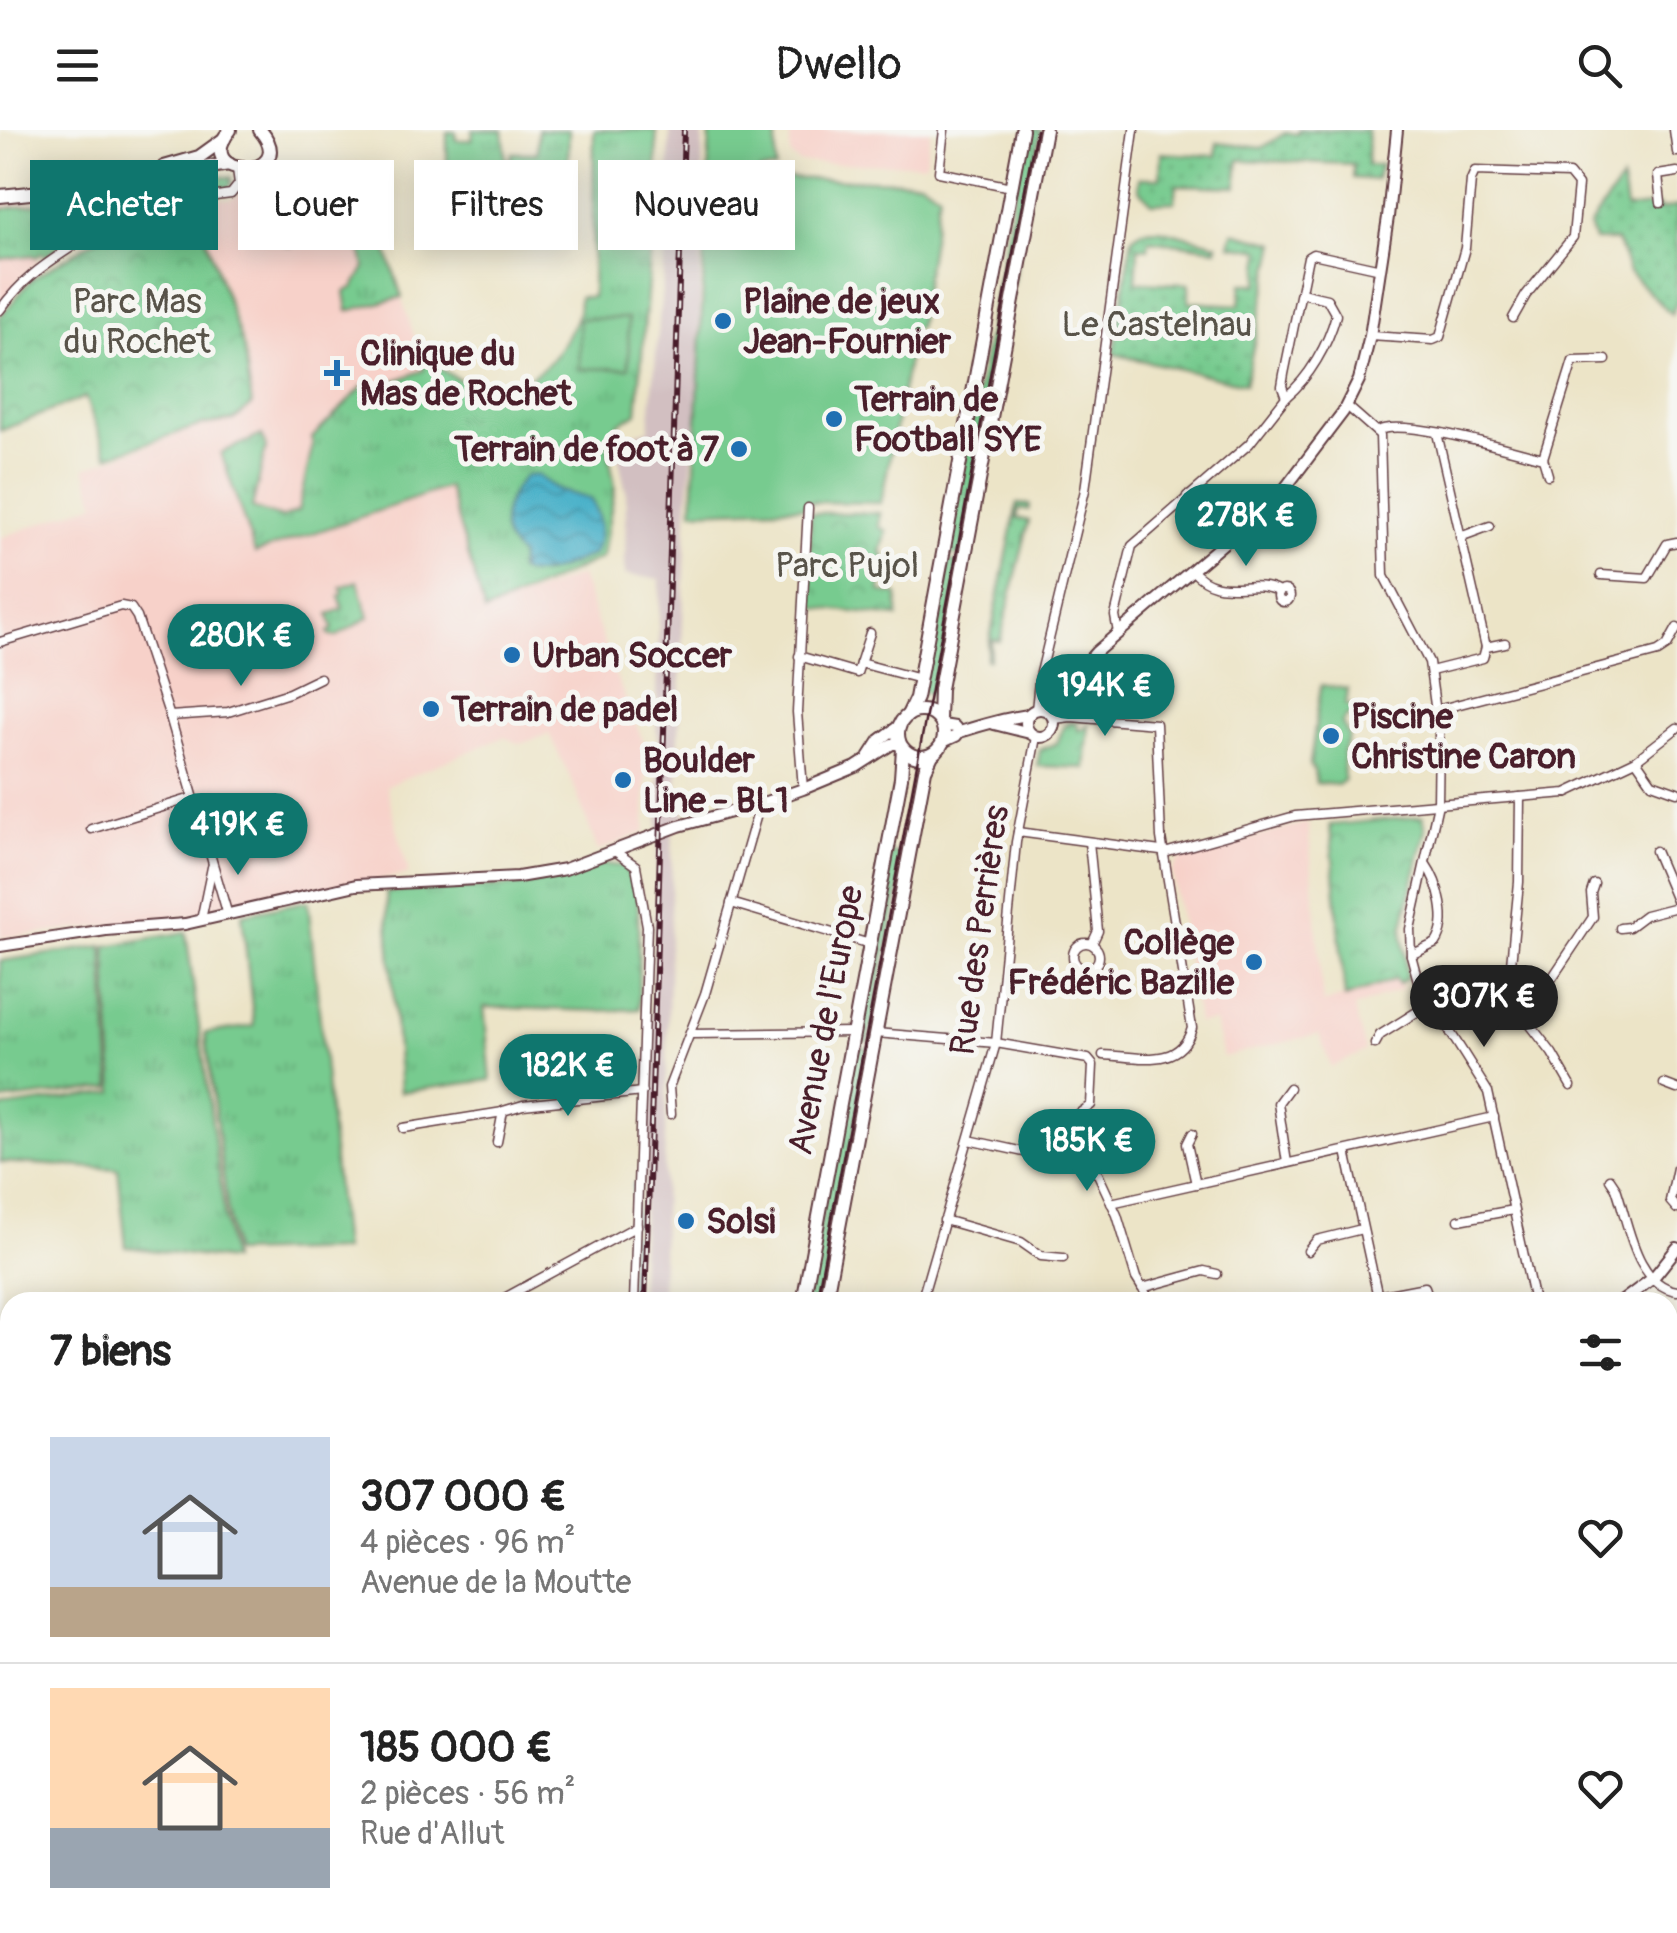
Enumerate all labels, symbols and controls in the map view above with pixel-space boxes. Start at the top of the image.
text: Dwello [775,37,902,93]
icon: menu [50,38,105,93]
icon: search [1572,38,1627,93]
chip: Acheter [30,160,218,250]
chip: Louer [238,160,394,250]
chip: Filtres [414,160,578,250]
chip: Nouveau [598,160,795,250]
park label: Parc Mas du Rochet [64,280,211,364]
place label: Plaine de jeux Jean-Fournier [743,280,951,364]
park label: Le Castelnau [1062,303,1252,347]
marker: Plaine de jeux Jean-Fournier [712,310,734,332]
place label: Clinique du Mas de Rochet [360,332,573,416]
marker: Clinique du Mas de Rochet [324,360,350,386]
place label: Terrain de Football SYE [854,378,1042,462]
marker: Terrain de Football SYE [823,408,845,430]
place label: Terrain de foot à 7 [454,428,719,472]
marker: Terrain de foot à 7 [728,438,750,460]
pin: 278K € [1165,484,1327,569]
text: 278K € [1197,496,1295,536]
park label: Parc Pujol [775,544,919,588]
pin: 280K € [160,604,322,689]
text: 280K € [189,616,293,656]
place label: Urban Soccer [532,634,732,678]
marker: Urban Soccer [501,644,523,666]
pin: 194K € [1024,654,1186,739]
text: 194K € [1058,666,1152,706]
place label: Terrain de padel [451,688,678,732]
place label: Piscine Christine Caron [1351,695,1576,779]
marker: Terrain de padel [420,698,442,720]
marker: Piscine Christine Caron [1320,725,1342,747]
place label: Boulder Line - BL1 [643,739,789,823]
marker: Boulder Line - BL1 [612,769,634,791]
pin: 419K € [157,793,319,878]
street label: Rue des Perrières [941,802,1019,1058]
text: 419K € [191,805,285,845]
street label: Avenue de l'Europe [778,882,874,1159]
place label: Collège Frédéric Bazille [1007,921,1235,1005]
marker: Collège Frédéric Bazille [1243,951,1265,973]
pin: 307K € [1403,965,1565,1050]
text: 307K € [1432,977,1536,1017]
pin: 182K € [487,1034,649,1119]
text: 182K € [521,1046,615,1086]
pin: 185K € [1006,1109,1168,1194]
text: 185K € [1040,1121,1134,1161]
place label: Solsi [706,1200,775,1244]
marker: Solsi [675,1210,697,1232]
icon: filters [1573,1325,1628,1380]
text: 7 biens [50,1326,171,1378]
text: 307 000 € [360,1471,566,1523]
icon: home [130,1477,250,1597]
icon: heart [1573,1510,1628,1565]
text: 4 pièces · 96 m² [360,1523,575,1563]
text: Avenue de la Moutte [360,1563,631,1603]
text: 185 000 € [360,1722,552,1774]
icon: home [130,1728,250,1848]
icon: heart [1573,1761,1628,1816]
text: 2 pièces · 56 m² [360,1774,576,1814]
text: Rue d'Allut [360,1814,504,1854]

